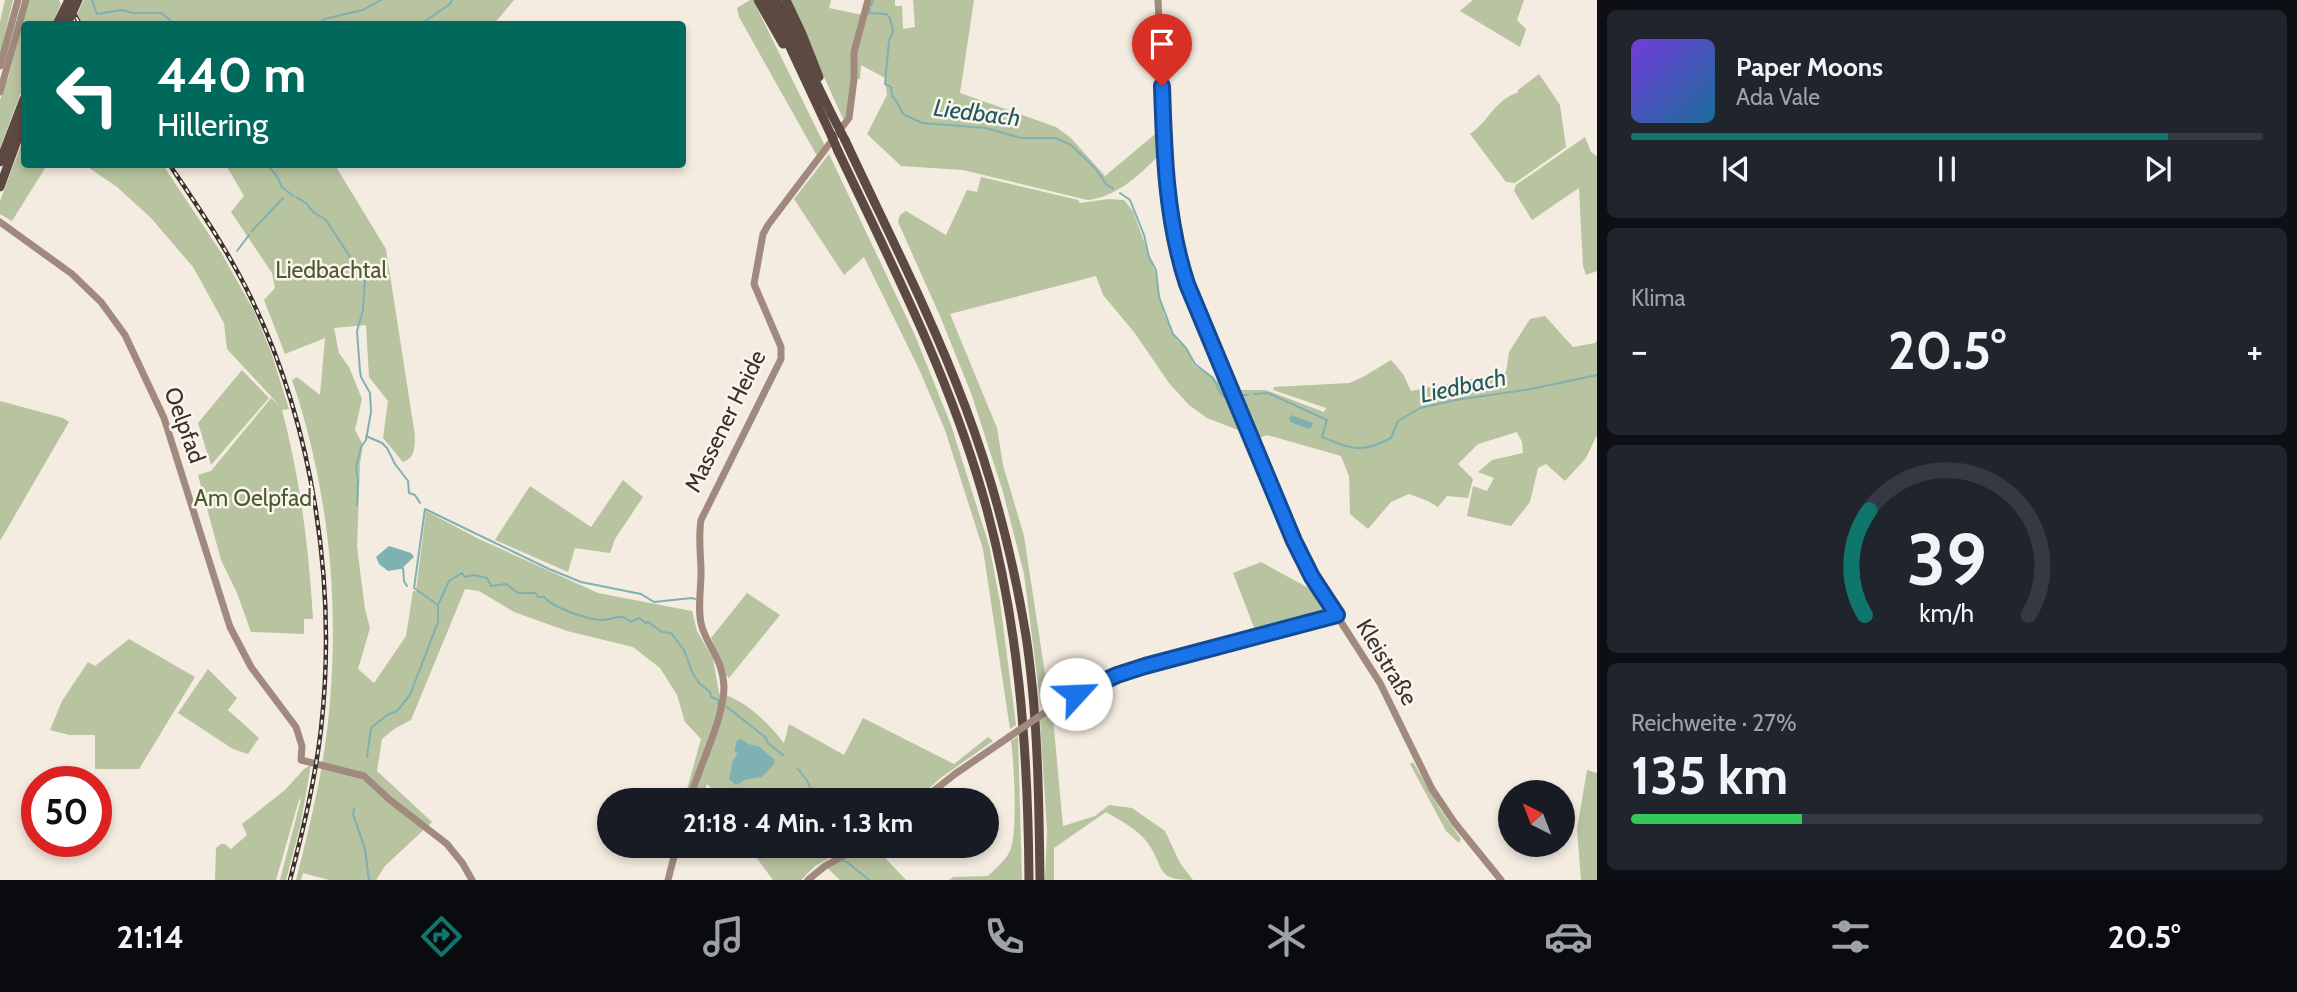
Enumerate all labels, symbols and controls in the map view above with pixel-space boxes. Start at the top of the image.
pin [1132,14,1192,86]
icon: arrive [1143,25,1181,63]
text: 440 m [157,45,306,104]
icon: left [42,49,133,140]
text: Paper Moons [1736,51,1883,83]
text: Ada Vale [1736,83,1820,111]
water label: Liedbach [932,93,1022,132]
text: Hillering [157,105,268,144]
icon: previous [1717,150,1755,188]
icon: pause [1928,150,1966,188]
icon: next [2139,150,2177,188]
park label: Liedbachtal [275,256,387,284]
text: Klima [1631,284,1686,312]
text: 20.5° [1888,319,2006,382]
text: − [1631,327,1648,374]
text: + [2246,327,2263,374]
street label: Massener Heide [679,345,772,497]
water label: Liedbach [1417,362,1509,409]
street label: Oelpfad [158,383,212,467]
park label: Am Oelpfad [194,484,312,512]
text: 39 [1907,515,1987,603]
text: km/h [1920,598,1974,628]
street label: Kleistraße [1350,614,1424,710]
position arrow [1039,657,1113,731]
text: Reichweite · 27% [1631,709,1797,737]
text: 135 km [1631,744,1788,807]
speed limit sign: 50 [21,766,112,857]
north arrow [1498,780,1575,858]
map controls [1498,780,1575,857]
text: 21:18 · 4 Min. · 1.3 km [683,807,913,839]
icon: directions [417,912,466,961]
icon: music [699,912,748,961]
icon: phone [980,912,1029,961]
icon: climate [1262,912,1311,961]
icon: car [1544,912,1593,961]
icon: filters [1826,912,1875,961]
text: 21:14 [116,917,184,956]
text: 20.5° [2108,917,2181,956]

